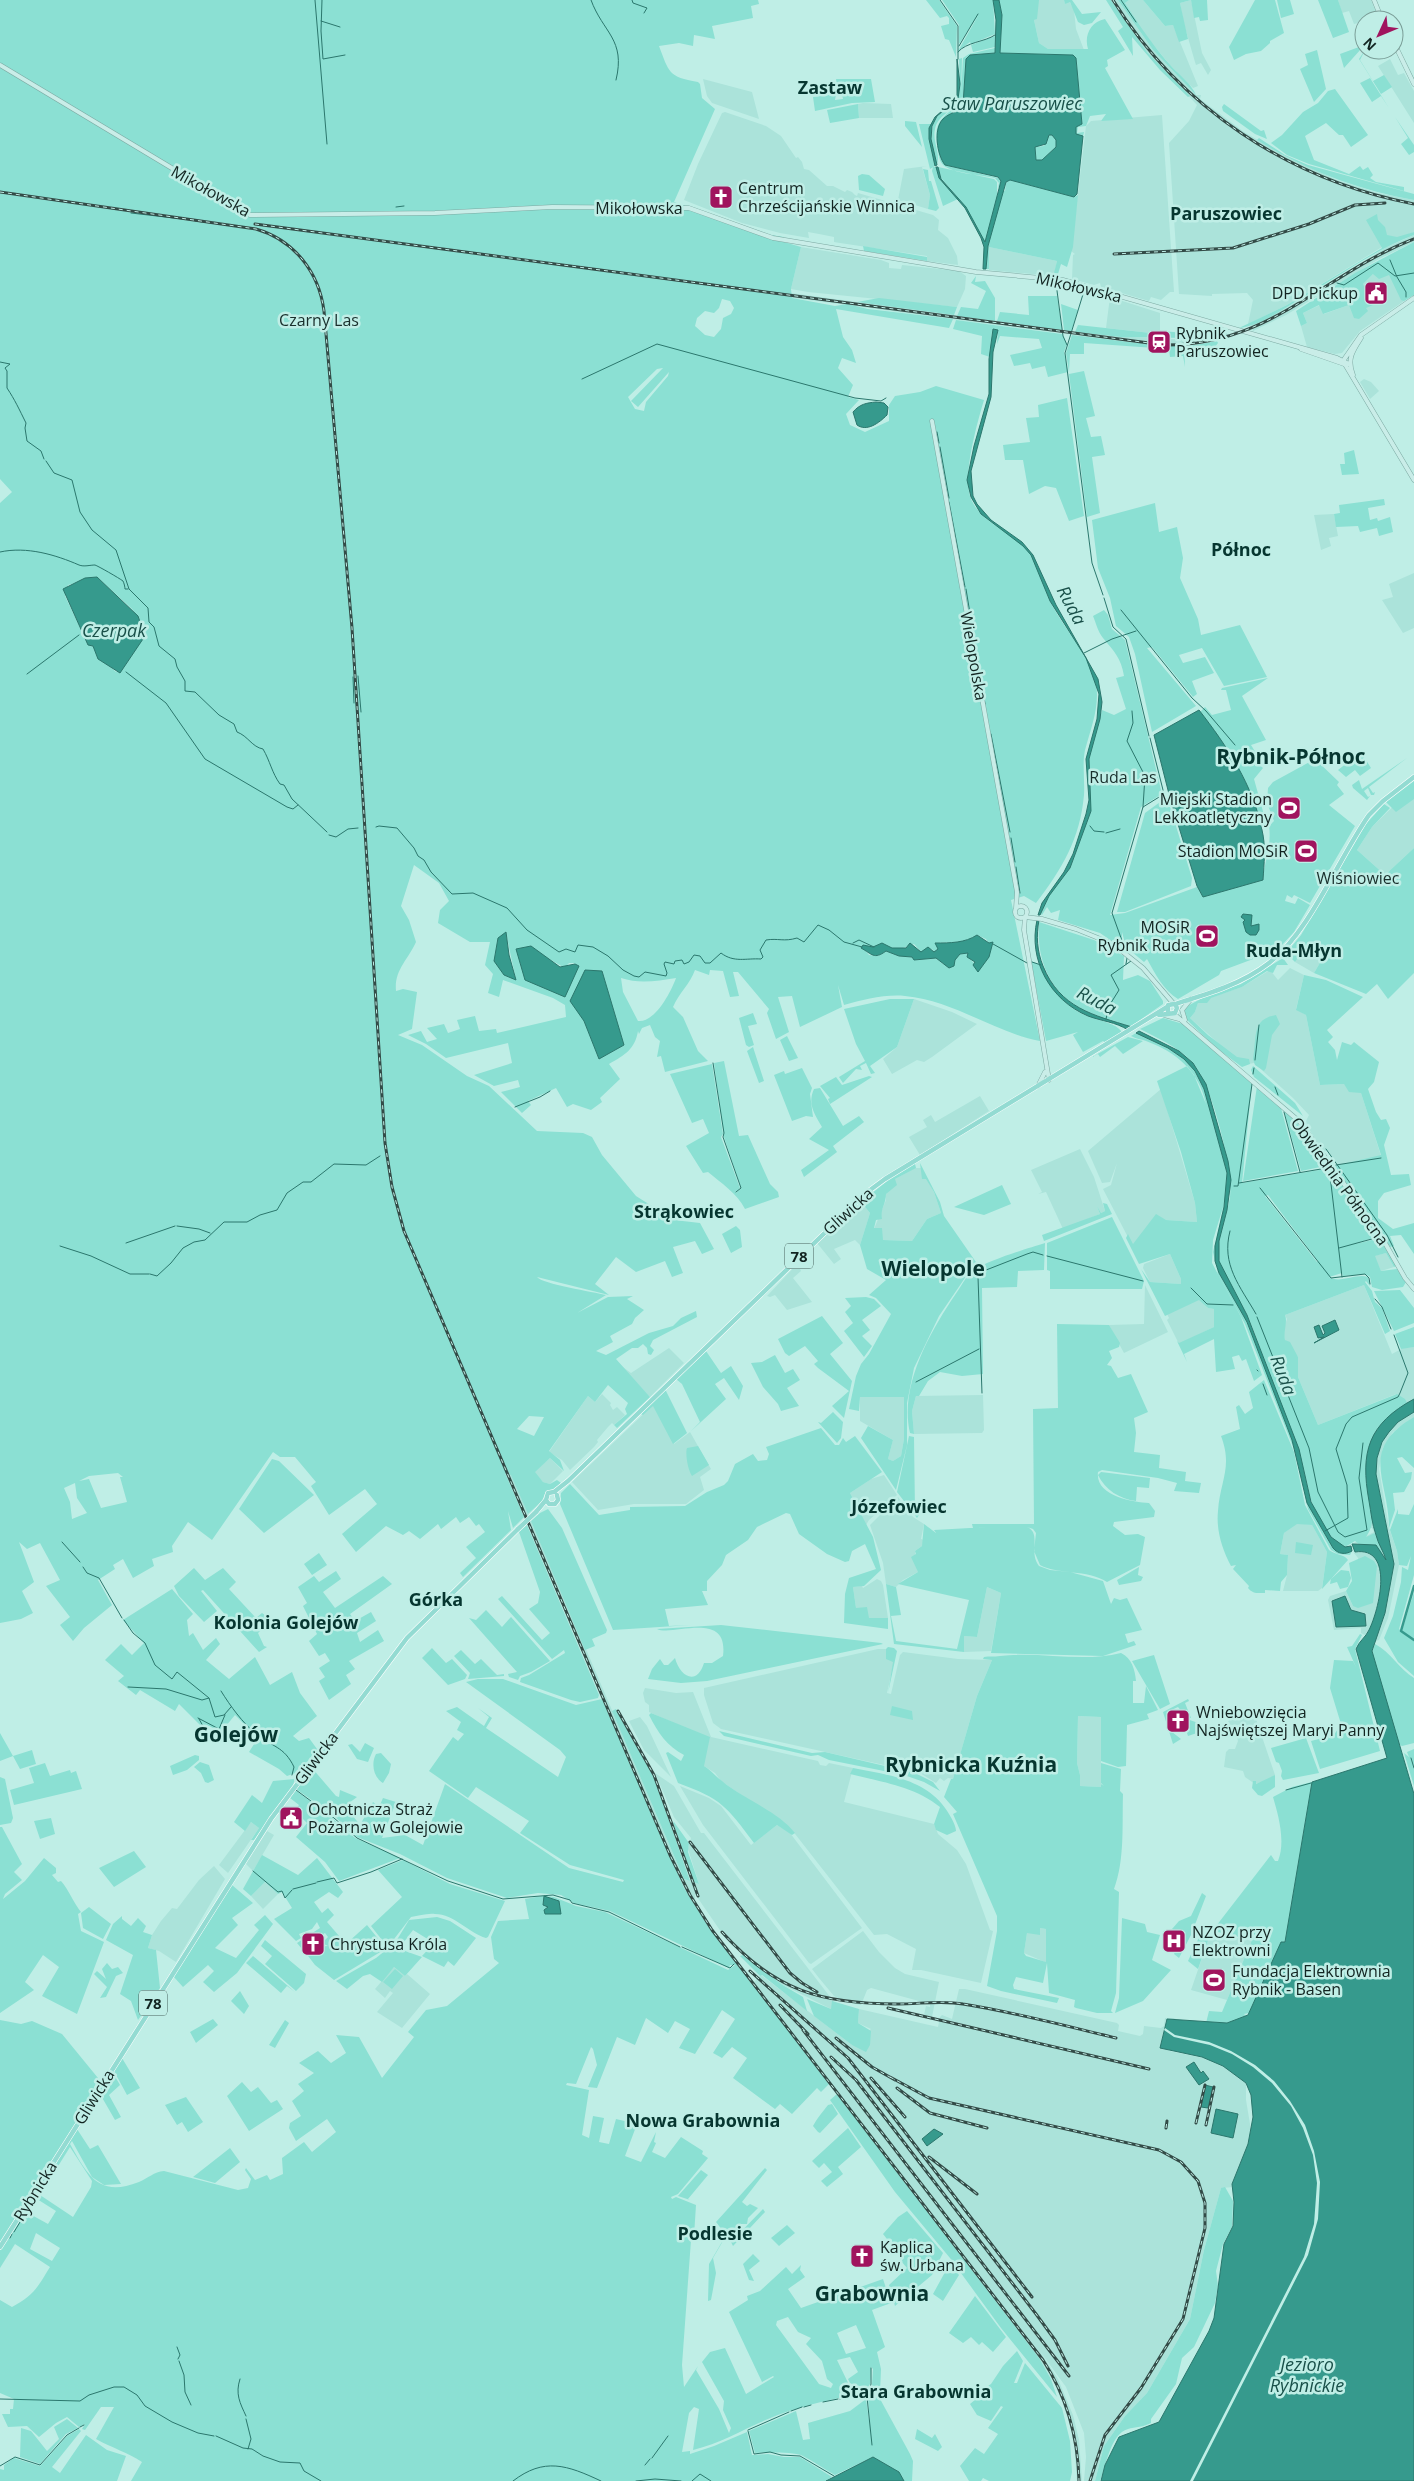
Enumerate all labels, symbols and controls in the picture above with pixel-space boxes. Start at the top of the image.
north arrow [1354,10,1404,60]
text: N [1358,34,1380,55]
district label: Zastaw [798,75,863,99]
water label: Staw Paruszowiec [941,91,1083,115]
street label: Mikołowska [167,160,255,222]
place label: Centrum Chrześcijańskie Winnica [738,177,915,217]
church icon: Centrum Chrześcijańskie Winnica [708,184,734,210]
street label: Mikołowska [595,197,683,219]
district label: Paruszowiec [1170,201,1282,225]
street label: Mikołowska [1034,266,1124,308]
public building icon: DPD Pickup [1363,280,1389,306]
place label: DPD Pickup [1272,282,1358,304]
park label: Czarny Las [279,309,359,331]
place label: Rybnik Paruszowiec [1176,322,1269,362]
station icon: Rybnik Paruszowiec [1146,329,1172,355]
district label: Północ [1211,537,1271,561]
water label: Ruda [1052,581,1092,629]
street label: Wielopolska [955,610,993,702]
water label: Czerpak [82,618,147,642]
district label: Rybnik-Północ [1216,742,1366,770]
park label: Ruda Las [1089,766,1157,788]
place label: Miejski Stadion Lekkoatletyczny [1154,788,1273,828]
sports icon: Miejski Stadion Lekkoatletyczny [1276,795,1302,821]
sports icon: Stadion MOSiR [1293,838,1319,864]
place label: Stadion MOSiR [1178,840,1288,862]
park label: Wiśniowiec [1317,867,1400,889]
place label: MOSiR Rybnik Ruda [1098,916,1190,956]
sports icon: MOSiR Rybnik Ruda [1194,923,1220,949]
district label: Ruda-Młyn [1246,938,1342,962]
water label: Ruda [1073,980,1121,1020]
street label: Obwiednia Północna [1286,1112,1394,1250]
street label: Gliwicka [818,1182,878,1240]
district label: Strąkowiec [634,1199,734,1223]
road number: 78 [785,1244,813,1268]
district label: Wielopole [881,1254,985,1282]
water label: Ruda [1265,1351,1303,1399]
district label: Józefowiec [849,1494,947,1518]
district label: Górka [409,1587,463,1611]
district label: Kolonia Golejów [214,1610,359,1634]
place label: Wniebowzięcia Najświętszej Maryi Panny [1196,1701,1385,1741]
church icon: Wniebowzięcia Najświętszej Maryi Panny [1165,1708,1191,1734]
district label: Golejów [194,1720,278,1748]
street label: Gliwicka [289,1727,343,1789]
district label: Rybnicka Kuźnia [885,1750,1057,1778]
place label: Ochotnicza Straż Pożarna w Golejowie [308,1798,463,1838]
public building icon: Ochotnicza Straż Pożarna w Golejowie [278,1805,304,1831]
place label: NZOZ przy Elektrowni [1192,1921,1272,1961]
hospital icon: NZOZ przy Elektrowni [1161,1928,1187,1954]
church icon: Chrystusa Króla [300,1931,326,1957]
place label: Chrystusa Króla [330,1933,447,1955]
place label: Fundacja Elektrownia Rybnik - Basen [1232,1960,1391,2000]
sports icon: Fundacja Elektrownia Rybnik - Basen [1201,1967,1227,1993]
road number: 78 [139,1990,167,2016]
street label: Gliwicka [68,2065,120,2129]
district label: Nowa Grabownia [626,2108,780,2132]
street label: Rybnicka [8,2157,62,2225]
district label: Podlesie [677,2221,753,2245]
place label: Kaplica św. Urbana [880,2236,964,2276]
church icon: Kaplica św. Urbana [849,2243,875,2269]
district label: Grabownia [815,2279,929,2307]
water label: Jezioro Rybnickie [1270,2352,1344,2397]
district label: Stara Grabownia [841,2379,991,2403]

